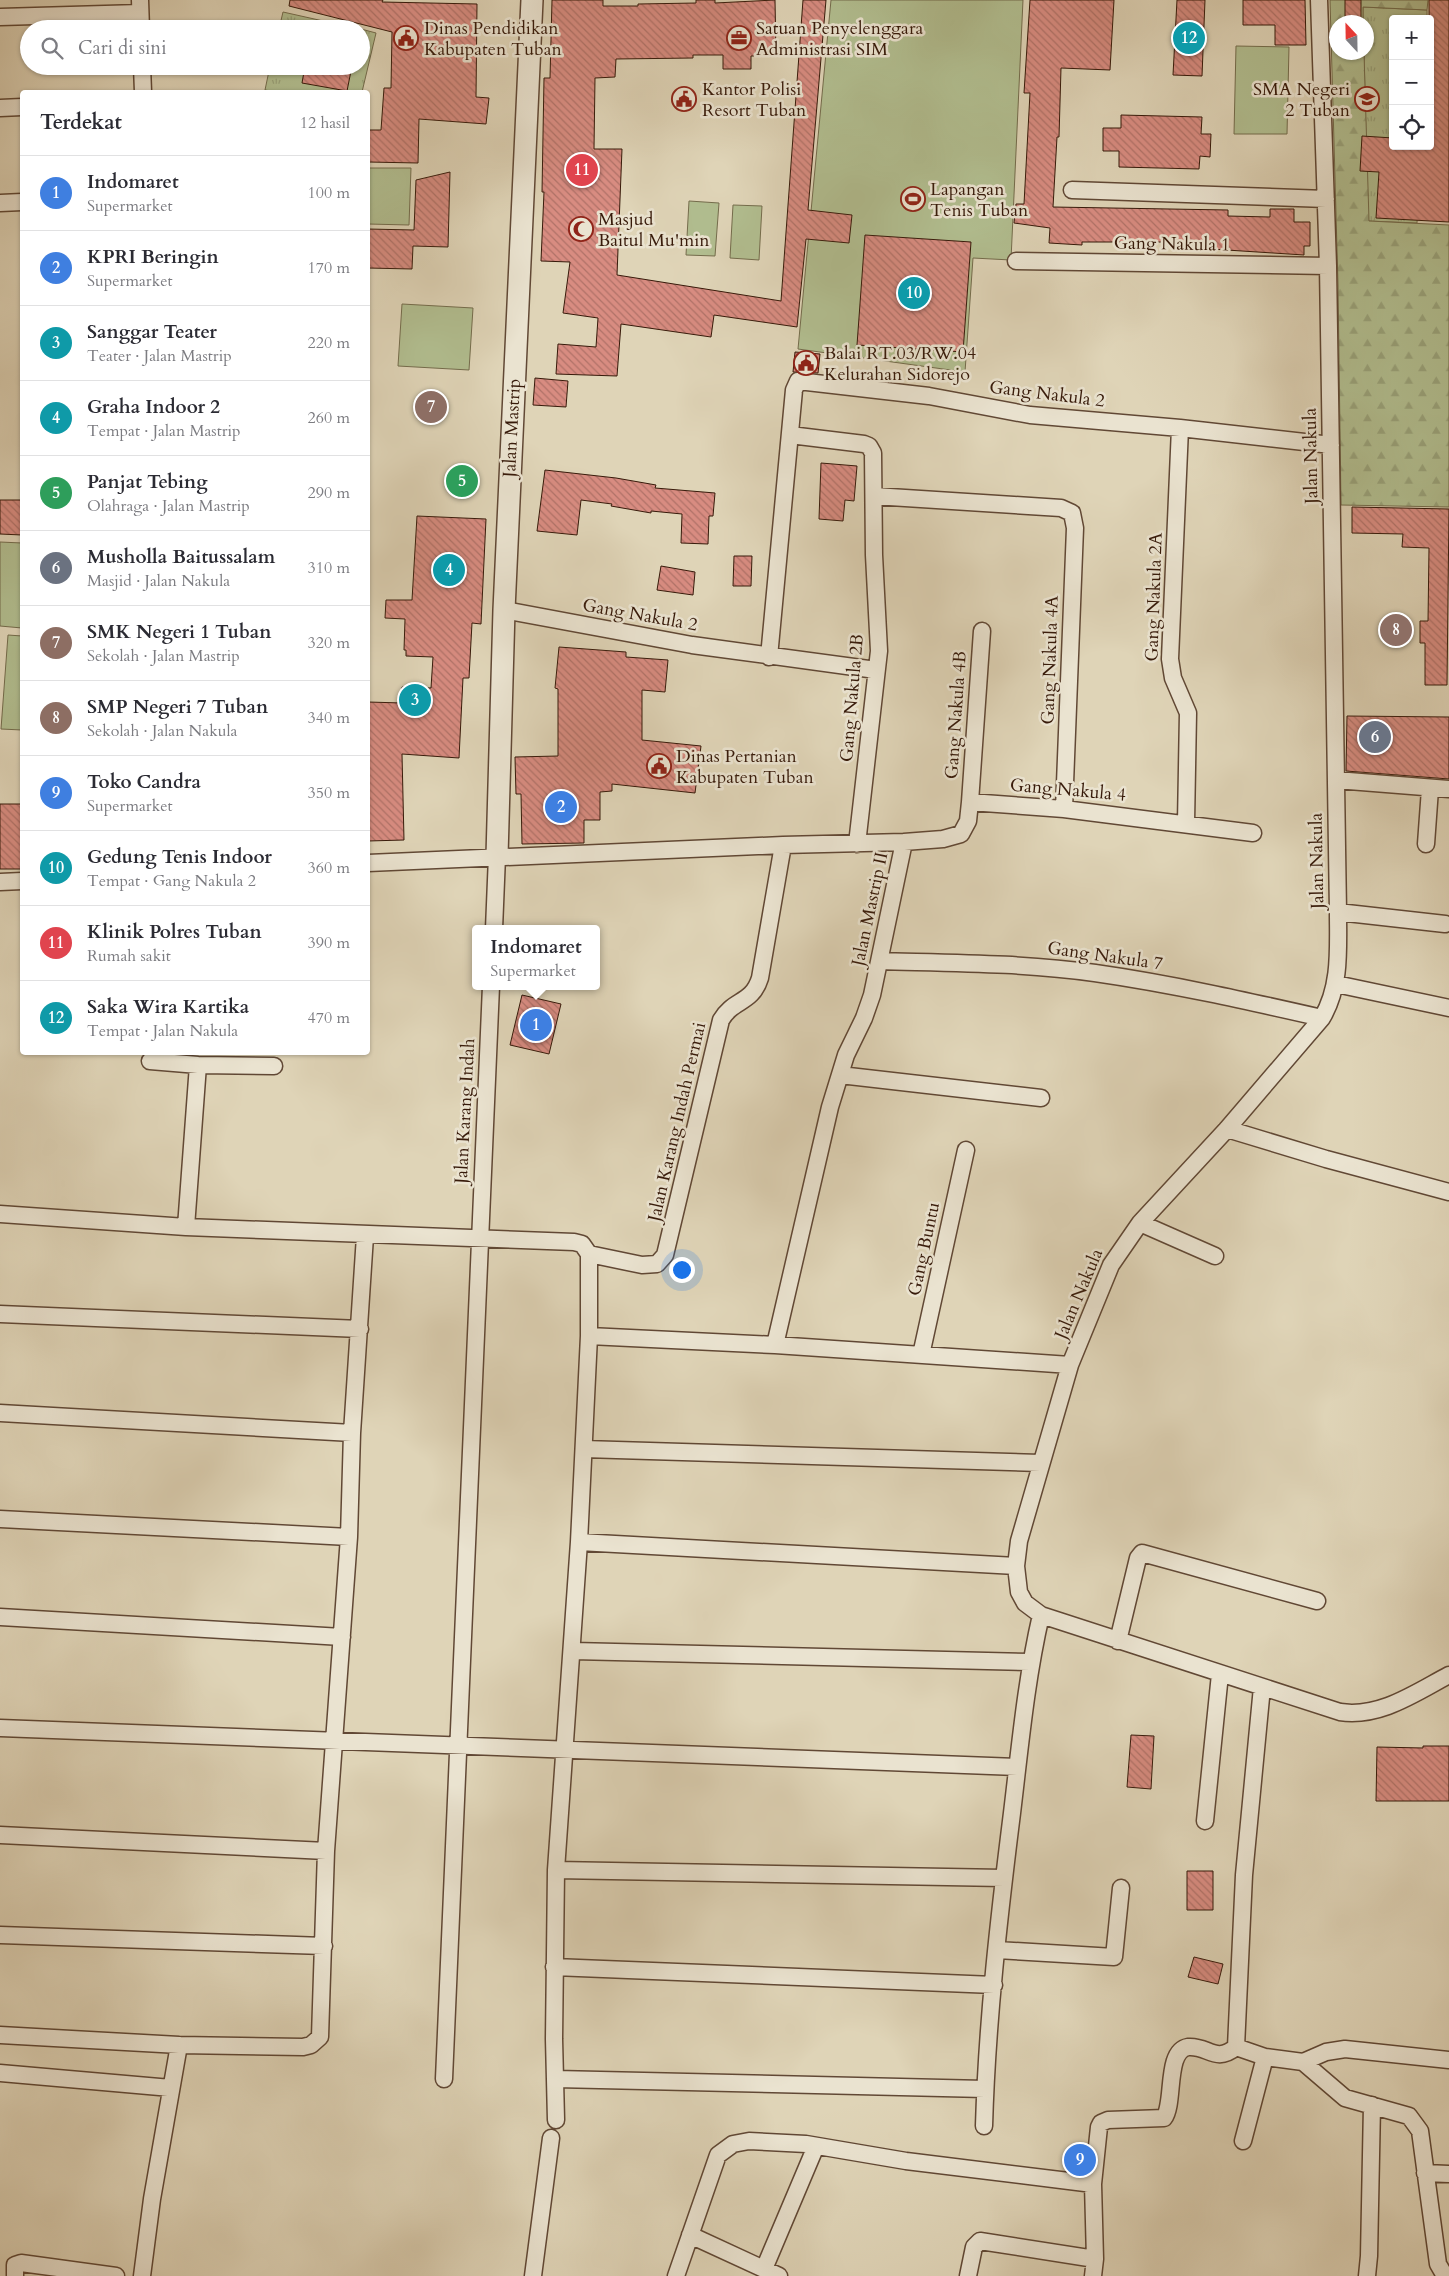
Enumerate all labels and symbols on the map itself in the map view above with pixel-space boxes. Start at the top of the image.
north arrow [1329,15,1374,60]
place label: Dinas Pendidikan Kabupaten Tuban [424,16,563,62]
place label: Satuan Penyelenggara Administrasi SIM [756,16,923,62]
pin: 12 [1173,19,1205,57]
public building icon: Dinas Pendidikan Kabupaten Tuban [393,25,419,51]
office icon: Satuan Penyelenggara Administrasi SIM [726,25,752,51]
place label: Kantor Polisi Resort Tuban [702,77,807,123]
place label: SMA Negeri 2 Tuban [1253,77,1351,123]
public building icon: Kantor Polisi Resort Tuban [671,86,697,112]
school or university icon: SMA Negeri 2 Tuban [1354,86,1380,112]
pin: 11 [566,151,598,189]
place label: Lapangan Tenis Tuban [930,177,1029,223]
sports icon: Lapangan Tenis Tuban [900,186,926,212]
place label: Masjud Baitul Mu'min [598,207,710,253]
mosque icon: Masjud Baitul Mu'min [568,216,594,242]
street label: Gang Nakula 1 [1114,230,1230,258]
pin: 10 [898,274,930,312]
place label: Balai RT.03/RW.04 Kelurahan Sidorejo [824,341,976,387]
public building icon: Balai RT.03/RW.04 Kelurahan Sidorejo [793,350,819,376]
street label: Gang Nakula 2 [988,375,1106,413]
street label: Jalan Mastrip [497,378,527,481]
pin: 7 [415,388,447,426]
street label: Jalan Nakula [1298,407,1324,507]
pin: 5 [446,462,478,500]
street label: Gang Nakula 2A [1139,532,1169,662]
pin: 4 [433,551,465,589]
street label: Gang Nakula 2 [581,593,699,637]
street label: Gang Nakula 4A [1035,595,1065,725]
pin: 8 [1380,611,1412,649]
street label: Gang Nakula 2B [834,633,870,763]
street label: Gang Nakula 4B [939,650,973,780]
pin: 3 [399,681,431,719]
pin: 6 [1359,718,1391,756]
place label: Dinas Pertanian Kabupaten Tuban [676,744,815,790]
public building icon: Dinas Pertanian Kabupaten Tuban [646,753,672,779]
street label: Gang Nakula 4 [1009,772,1127,808]
pin: 2 [545,788,577,826]
street label: Jalan Nakula [1304,812,1330,912]
street label: Jalan Mastrip II [845,850,894,971]
street label: Gang Nakula 7 [1046,936,1164,976]
pin: 1 [520,1006,552,1044]
street label: Jalan Karang Indah Permai [641,1020,712,1227]
street label: Jalan Karang Indah [449,1038,481,1187]
street label: Gang Buntu [902,1200,946,1298]
street label: Jalan Nakula [1048,1245,1109,1346]
your location [669,1257,695,1283]
pin: 9 [1064,2141,1096,2179]

